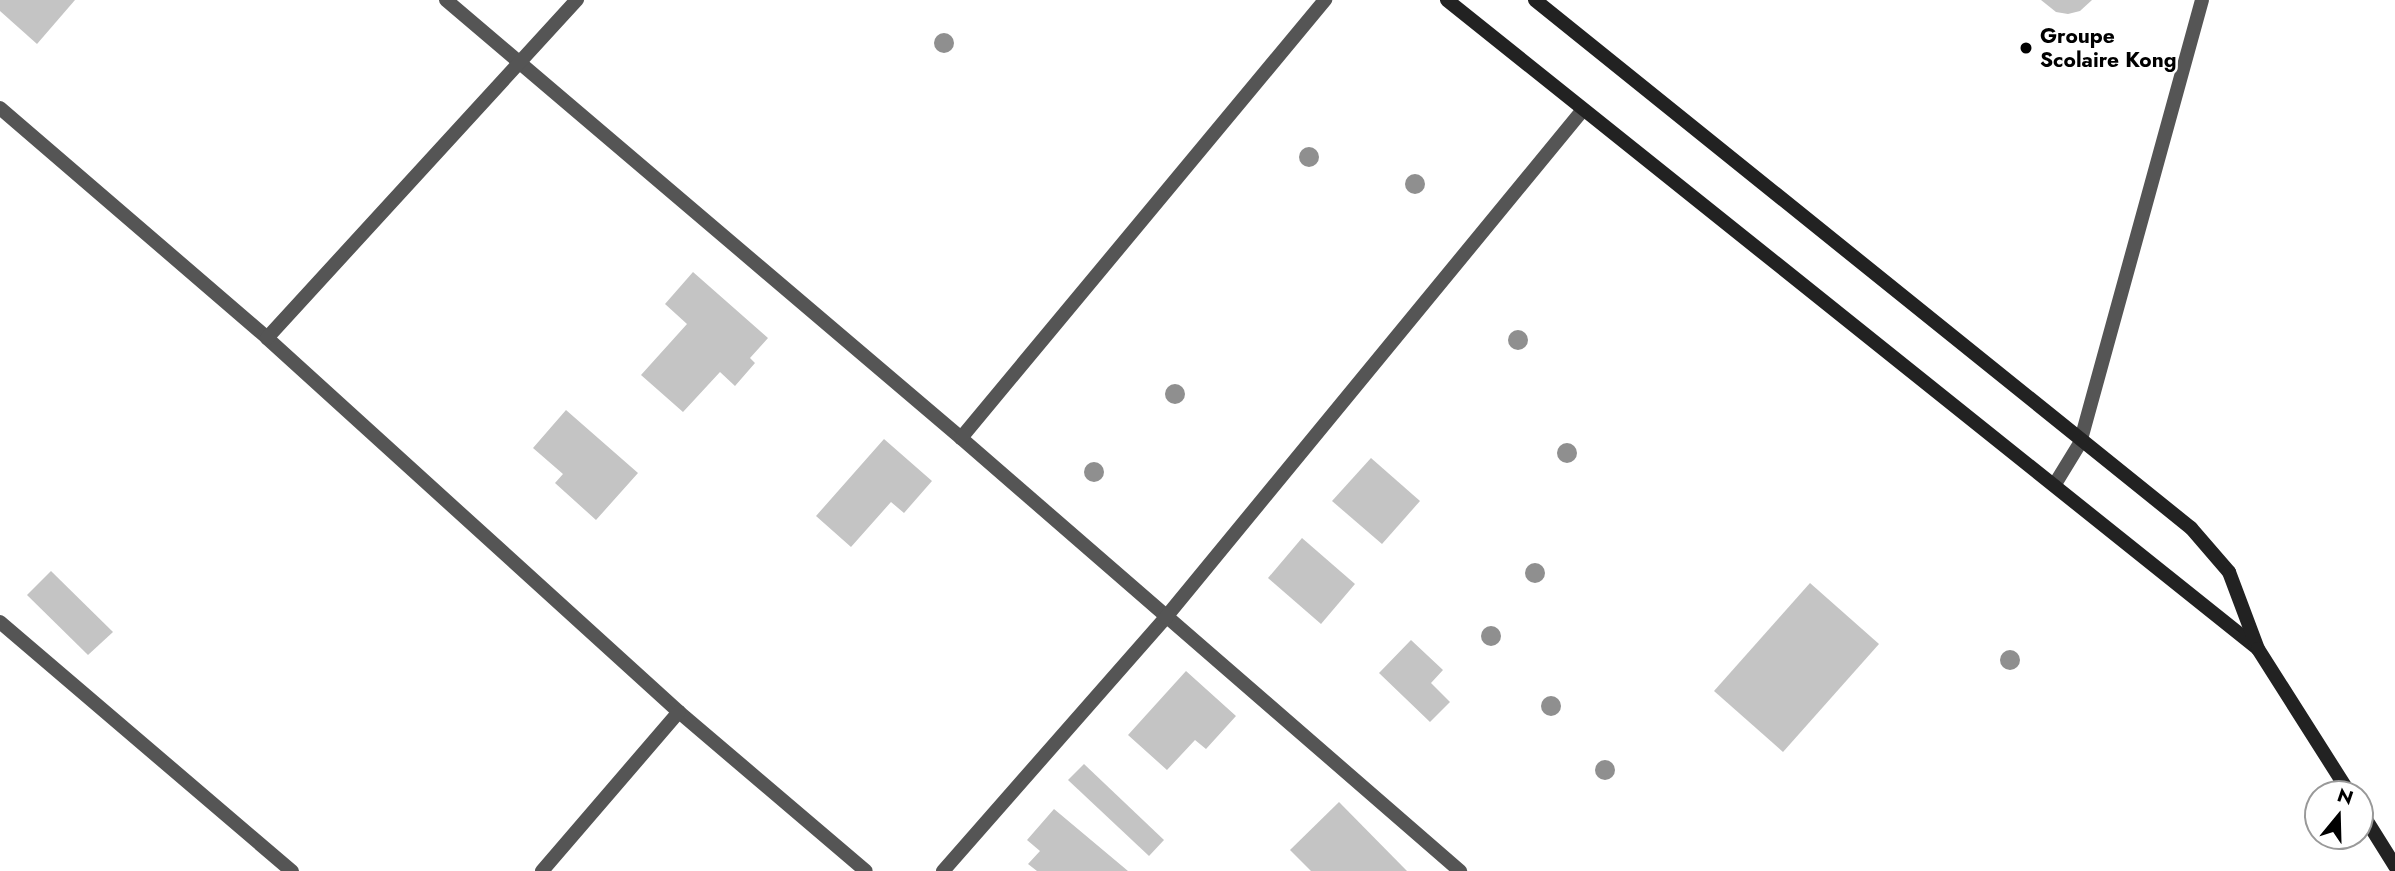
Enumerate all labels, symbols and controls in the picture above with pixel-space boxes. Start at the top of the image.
place label: Groupe Scolaire Kong [2040,23,2177,73]
marker: Groupe Scolaire Kong [2018,40,2034,56]
north arrow [2304,780,2374,850]
text: N [2334,781,2357,812]

